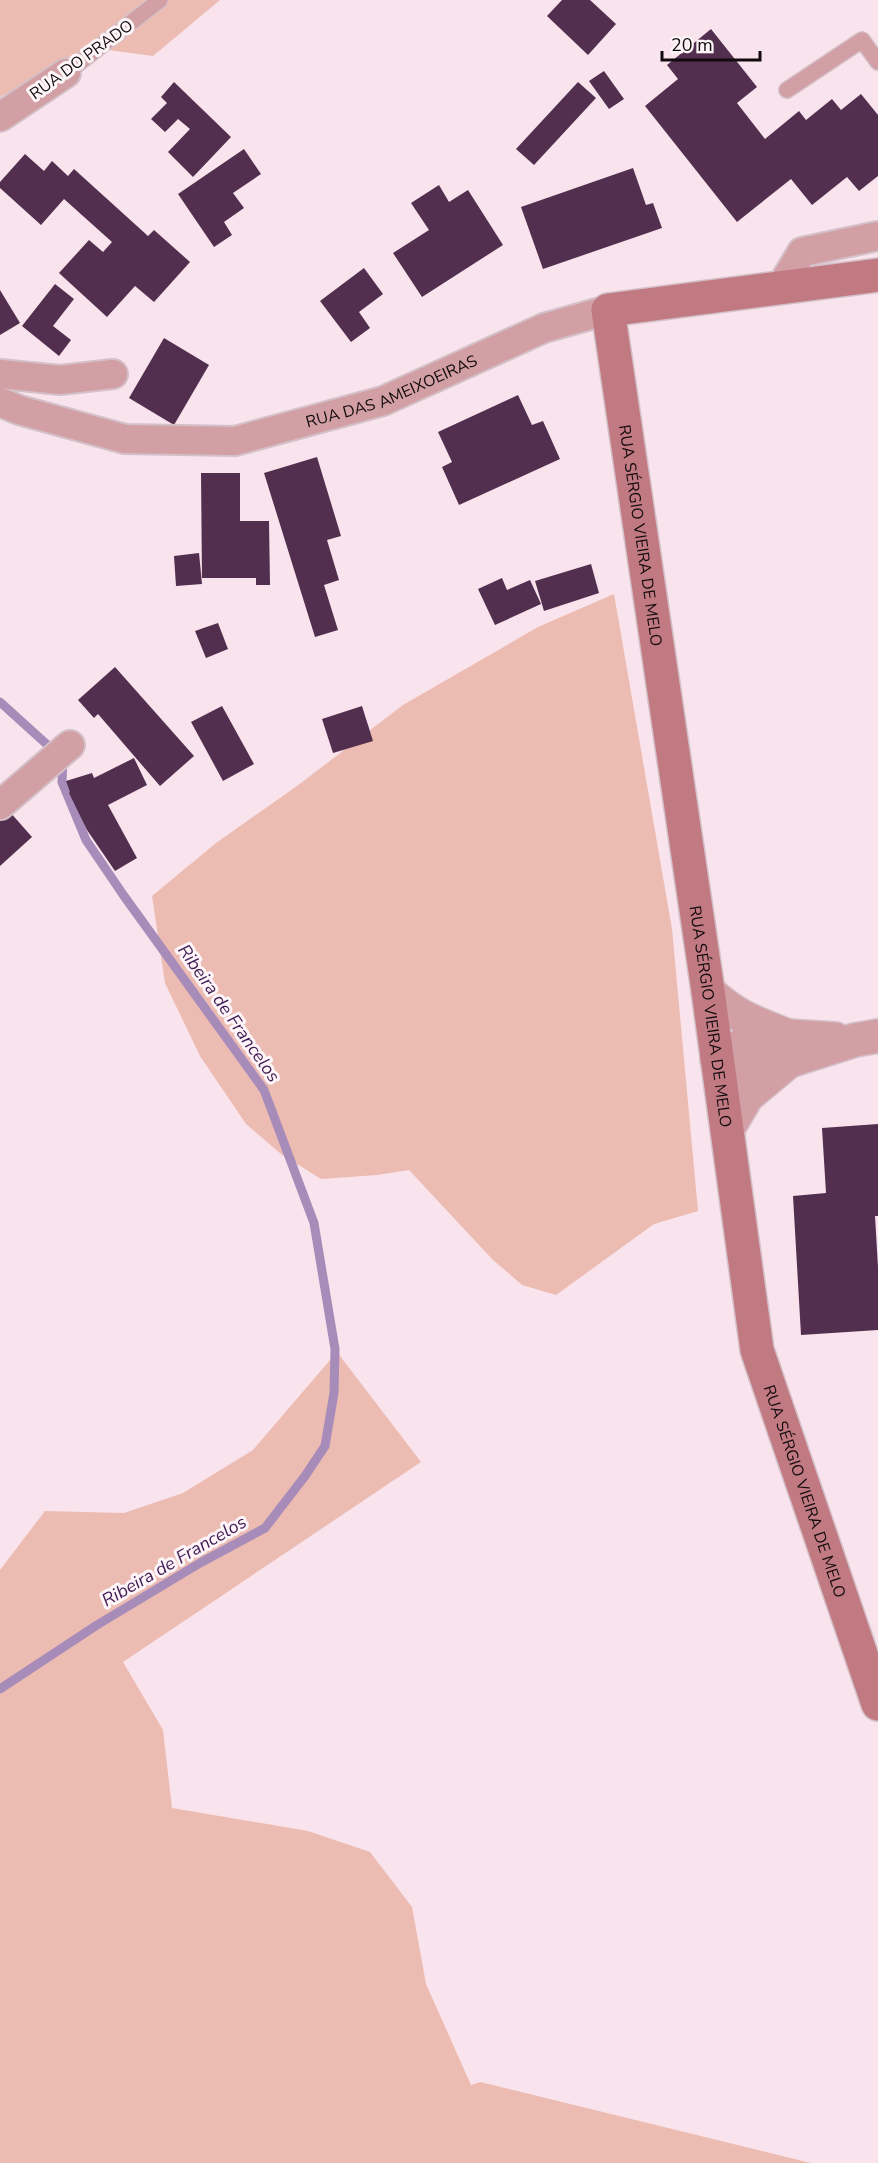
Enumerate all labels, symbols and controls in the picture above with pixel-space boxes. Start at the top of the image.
street label: RUA DO PRADO [25,15,138,105]
scale bar [662,24,760,62]
text: 20 m [671,33,713,57]
street label: RUA DAS AMEIXOEIRAS [303,350,481,433]
street label: RUA SÉRGIO VIEIRA DE MELO [613,423,667,648]
street label: RUA SÉRGIO VIEIRA DE MELO [684,904,736,1129]
water label: Ribeira de Francelos [172,939,286,1087]
street label: RUA SÉRGIO VIEIRA DE MELO [758,1382,851,1601]
water label: Ribeira de Francelos [97,1510,251,1612]

